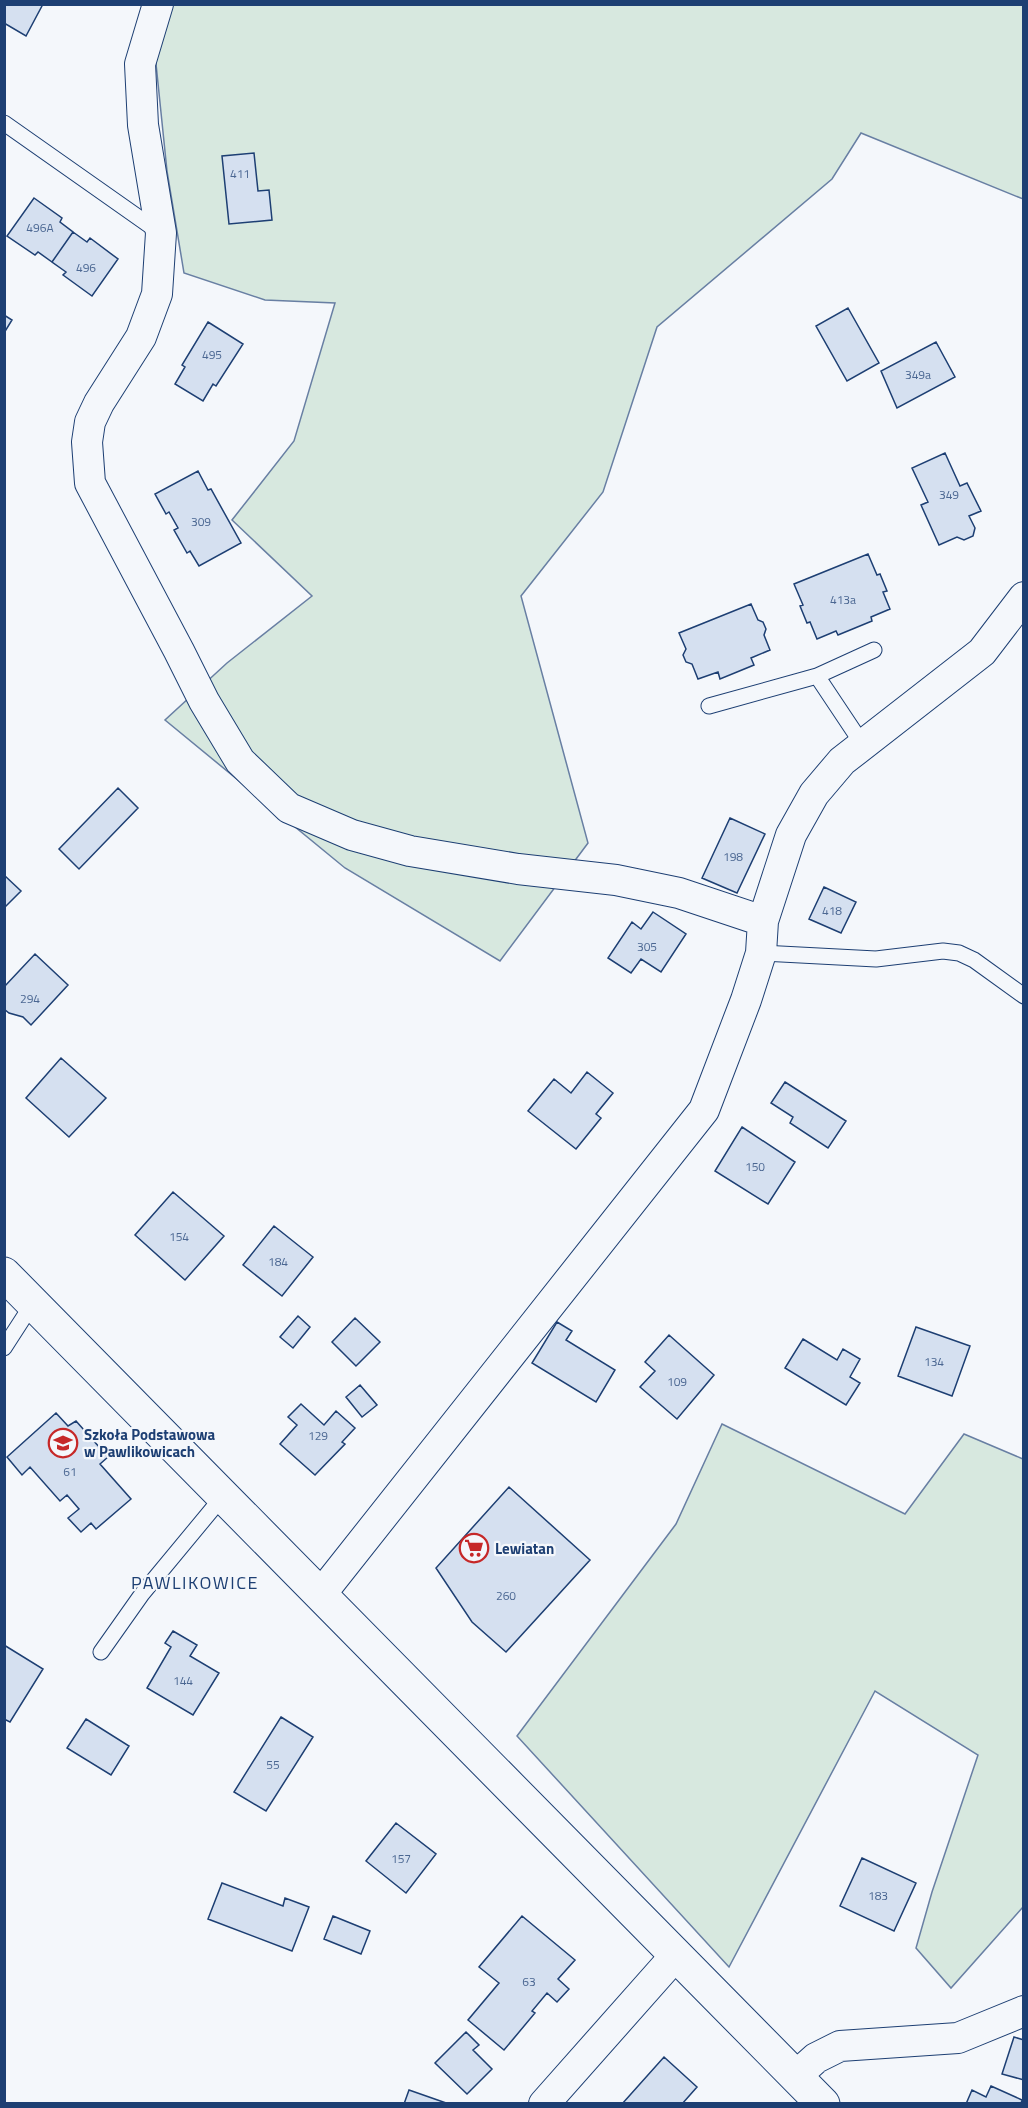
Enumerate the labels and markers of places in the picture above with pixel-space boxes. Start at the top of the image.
place label: Szkoła Podstawowa w Pawlikowicach [84,1423,216,1463]
school or university icon: Szkoła Podstawowa w Pawlikowicach [47,1427,79,1459]
supermarket icon: Lewiatan [458,1532,490,1564]
place label: Lewiatan [495,1537,554,1560]

